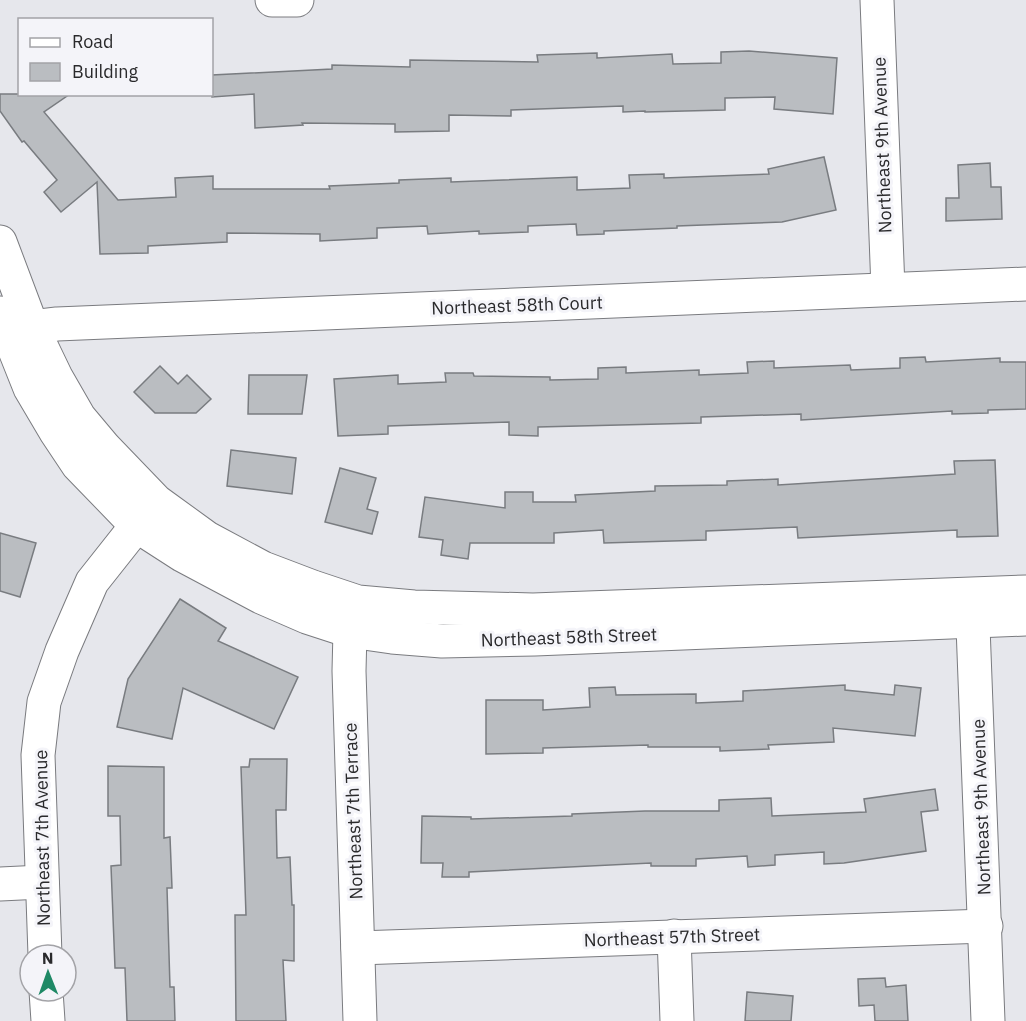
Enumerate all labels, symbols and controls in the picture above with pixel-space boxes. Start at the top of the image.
legend [18,18,213,96]
text: Road [72,30,113,53]
street label: Northeast 9th Avenue [867,56,897,234]
text: Building [72,60,139,83]
street label: Northeast 58th Court [431,291,603,319]
street label: Northeast 58th Street [480,622,658,652]
street label: Northeast 9th Avenue [966,718,996,896]
street label: Northeast 7th Terrace [338,722,368,900]
street label: Northeast 7th Avenue [29,749,55,926]
street label: Northeast 57th Street [583,922,761,952]
north arrow [18,943,78,1003]
text: N [42,948,54,968]

